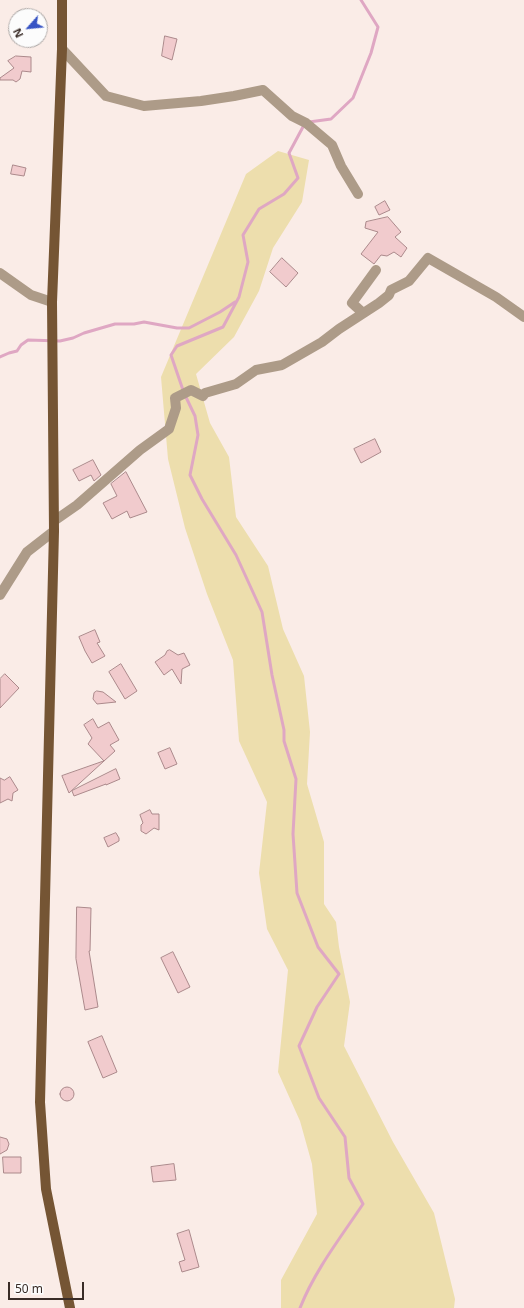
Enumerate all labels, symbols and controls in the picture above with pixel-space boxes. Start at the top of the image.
north arrow [8,8,48,48]
text: N [9,26,26,41]
scale bar [10,1274,86,1300]
text: 50 m [15,1280,43,1297]

